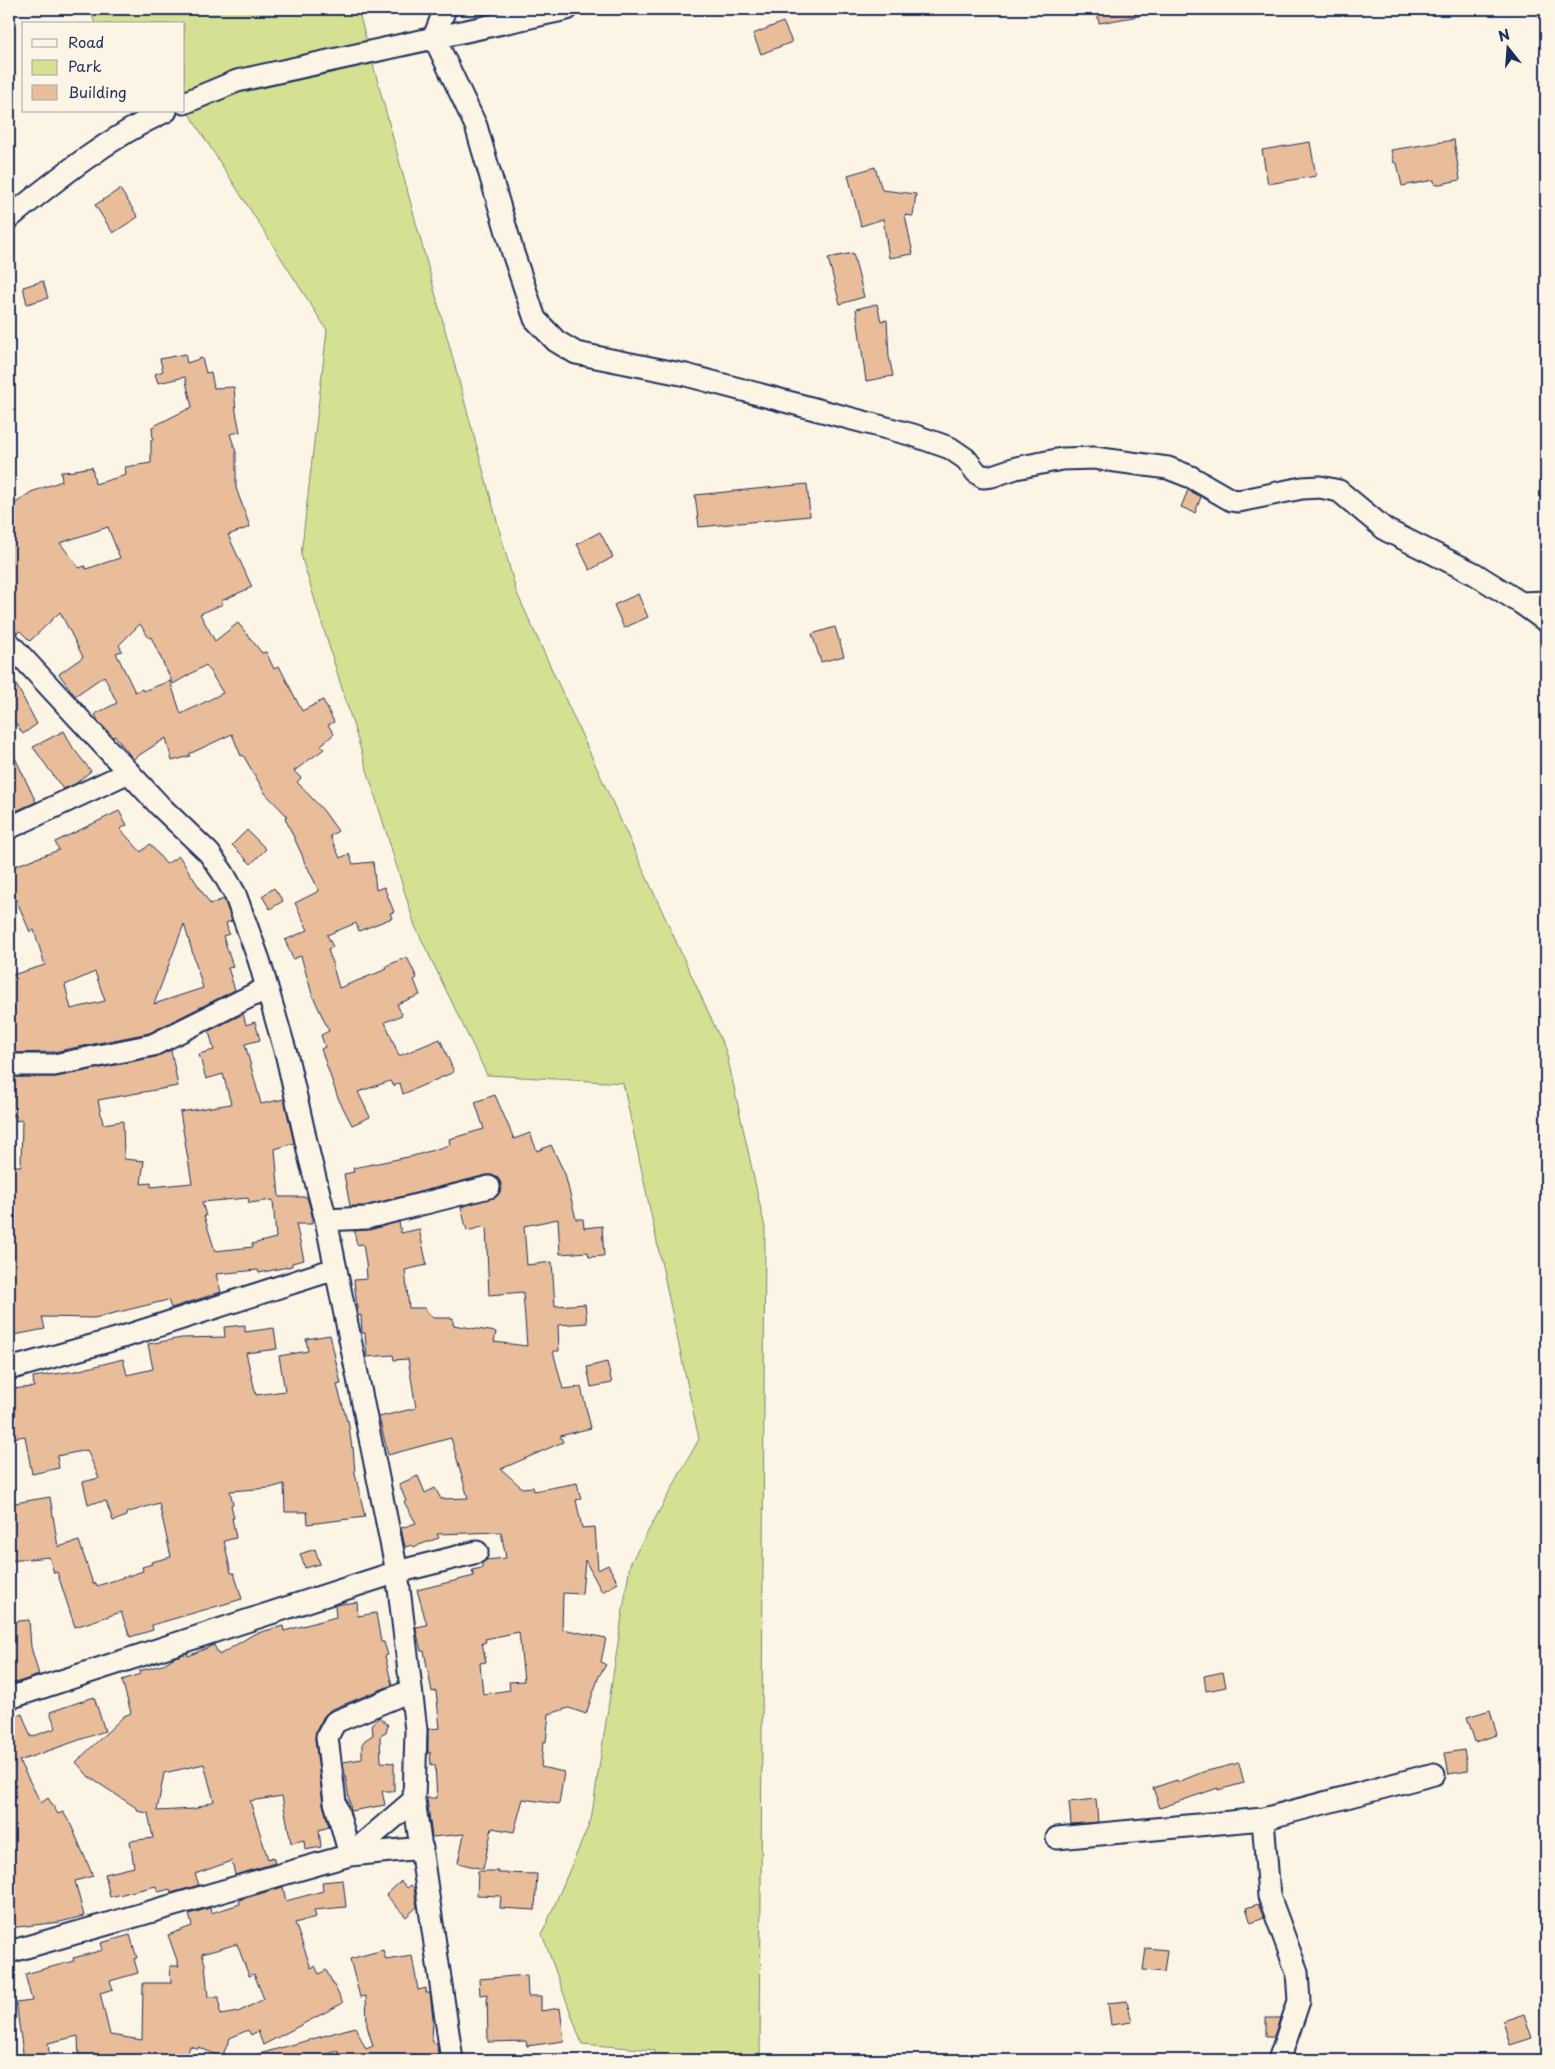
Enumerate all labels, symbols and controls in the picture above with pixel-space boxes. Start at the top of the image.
legend [22,22,185,112]
north arrow [1482,22,1532,72]
text: N [1496,23,1512,47]
text: Road [68,30,104,53]
text: Park [68,54,102,77]
text: Building [68,80,127,103]

